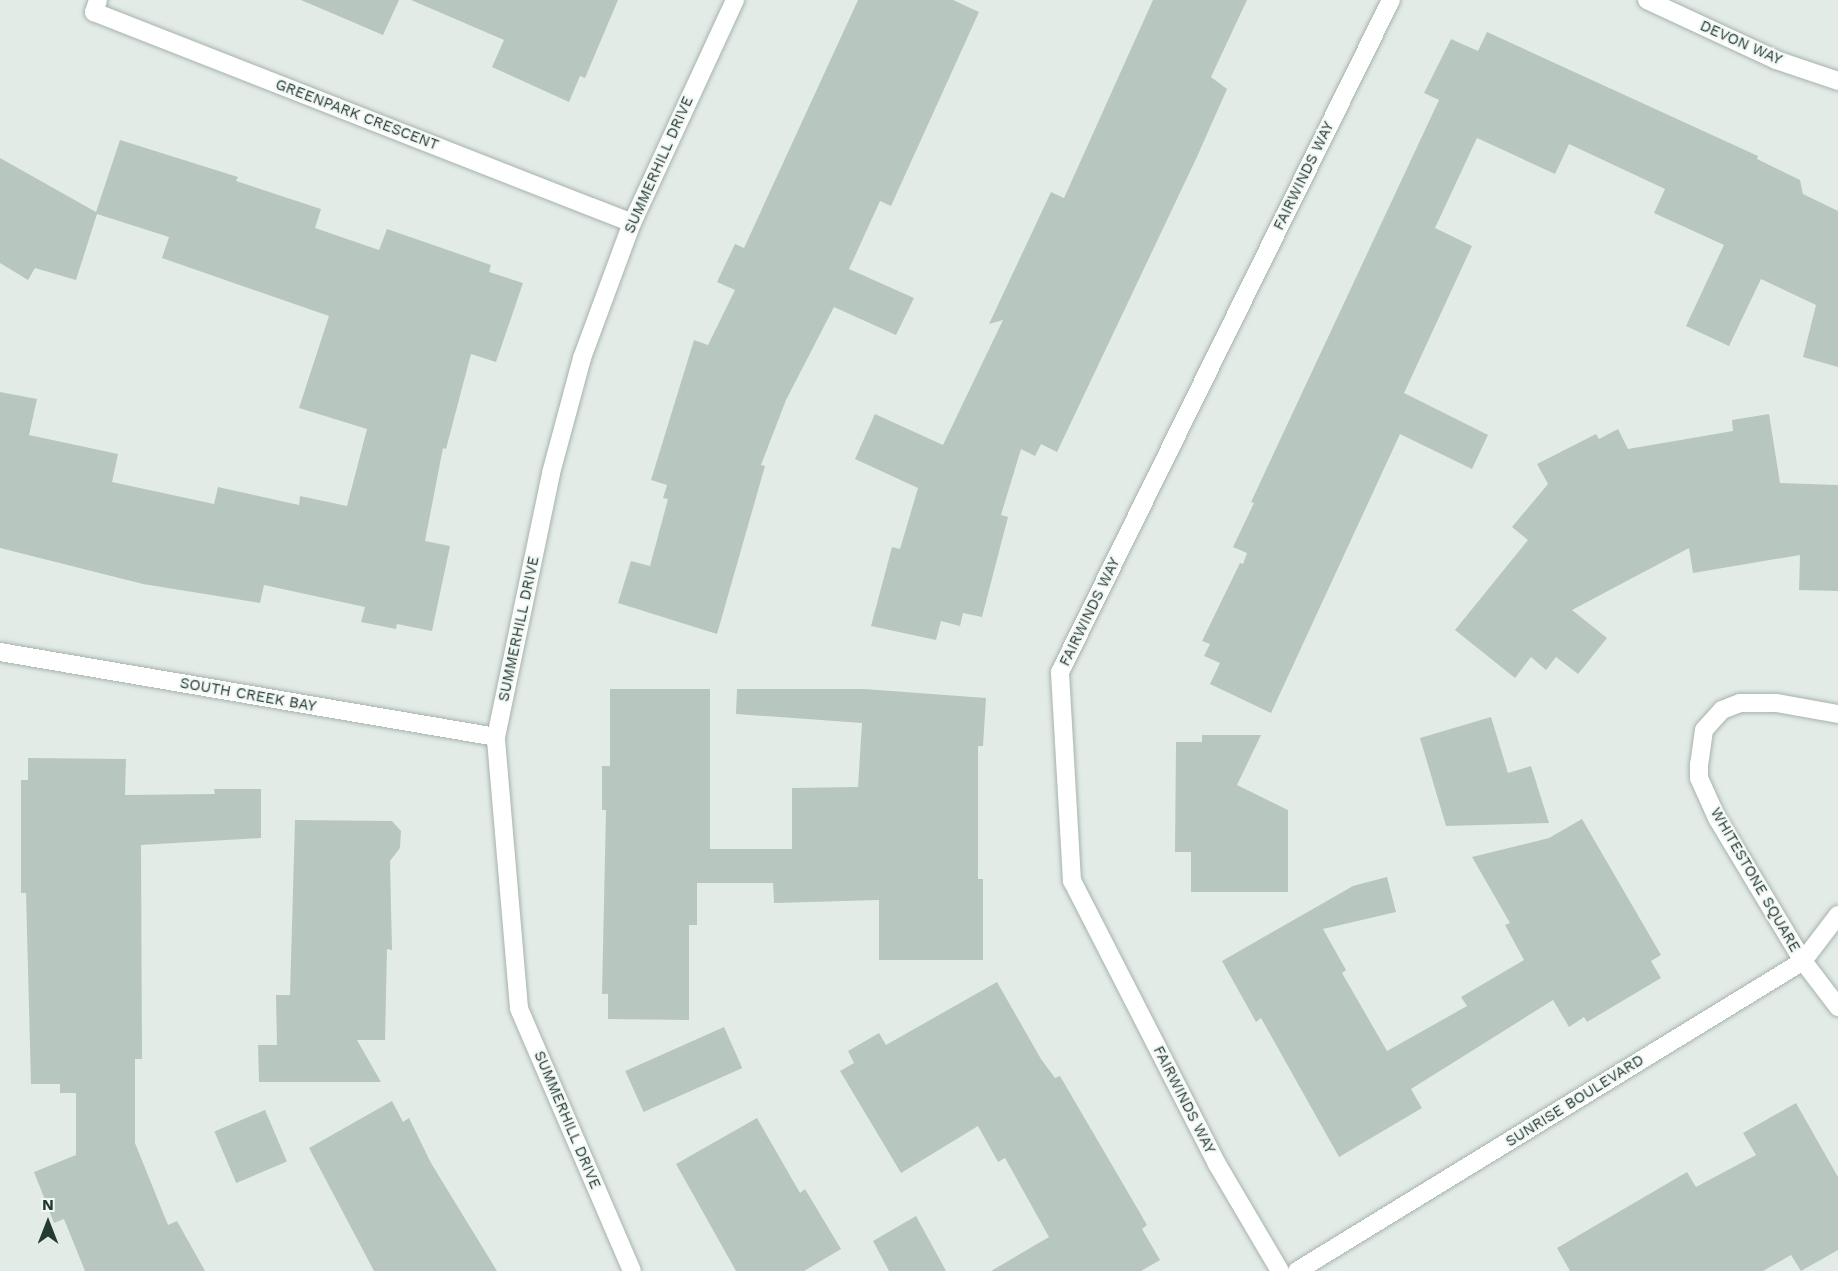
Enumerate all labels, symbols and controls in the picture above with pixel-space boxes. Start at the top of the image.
street label: DEVON WAY [1697,17,1785,69]
street label: GREENPARK CRESCENT [273,75,441,155]
street label: SUMMERHILL DRIVE [621,94,697,236]
street label: FAIRWINDS WAY [1270,119,1338,233]
street label: SUMMERHILL DRIVE [495,555,543,703]
street label: FAIRWINDS WAY [1056,555,1124,669]
street label: SOUTH CREEK BAY [178,674,318,716]
street label: WHITESTONE SQUARE [1706,805,1804,955]
street label: FAIRWINDS WAY [1149,1043,1219,1157]
street label: SUMMERHILL DRIVE [530,1048,604,1192]
street label: SUNRISE BOULEVARD [1503,1051,1647,1151]
north arrow [18,1193,78,1253]
text: N [42,1195,54,1214]

